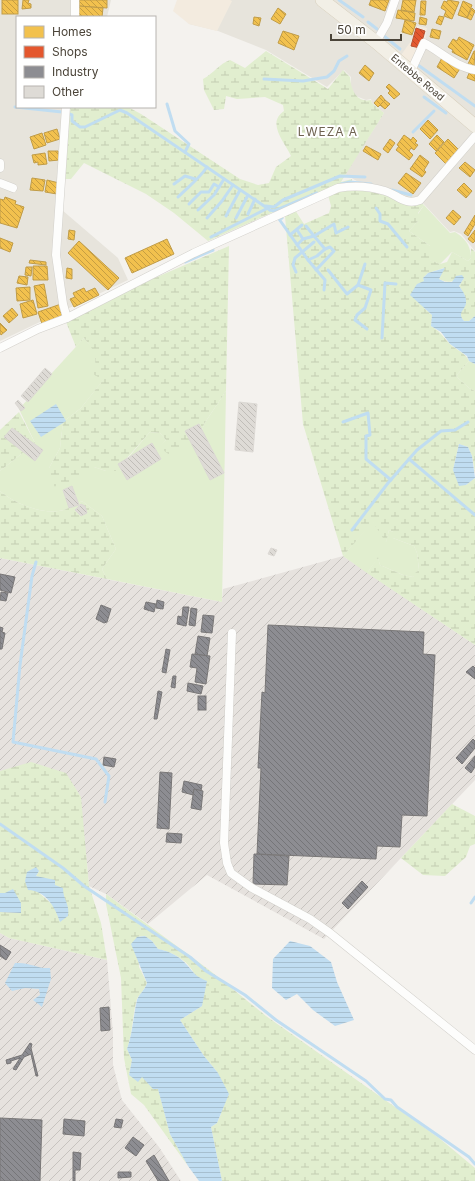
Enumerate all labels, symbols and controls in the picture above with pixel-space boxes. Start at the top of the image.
legend [16,16,156,108]
scale bar [331,16,401,42]
text: 50 m [337,22,366,37]
text: Homes [52,24,92,39]
text: Shops [52,44,88,59]
street label: Entebbe Road [389,51,447,103]
text: Industry [52,64,99,79]
text: Other [52,84,84,99]
district label: LWEZA A [298,124,358,139]

